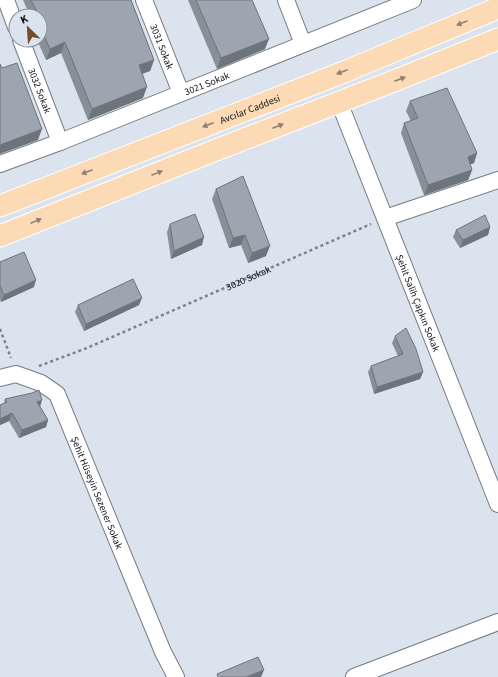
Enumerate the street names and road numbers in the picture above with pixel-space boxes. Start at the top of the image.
street label: 3031 Sokak [146,22,177,72]
street label: 3032 Sokak [24,66,54,116]
street label: 3021 Sokak [182,69,232,99]
street label: Avcılar Caddesi [218,92,282,128]
street label: Şehit Salih Çapkın Sokak [392,253,443,354]
street label: 3020 Sokak [224,263,273,295]
street label: Şehit Hüseyin Sezener Sokak [67,435,126,551]

